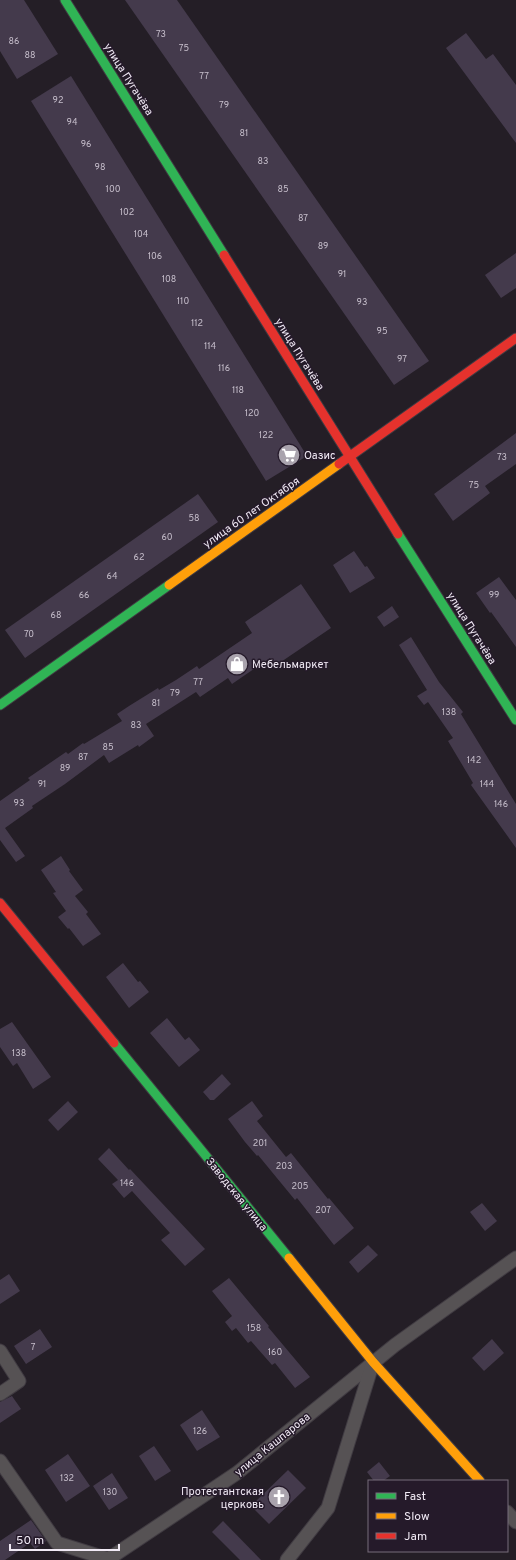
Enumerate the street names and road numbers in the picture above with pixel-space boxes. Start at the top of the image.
street label: улица Пугачёва [100,41,156,118]
street label: улица Пугачёва [271,316,327,393]
street label: улица 60 лет Октября [201,474,303,551]
street label: улица Пугачёва [443,590,499,667]
street label: Заводская улица [202,1155,270,1234]
street label: улица Кашпарова [232,1410,313,1480]

